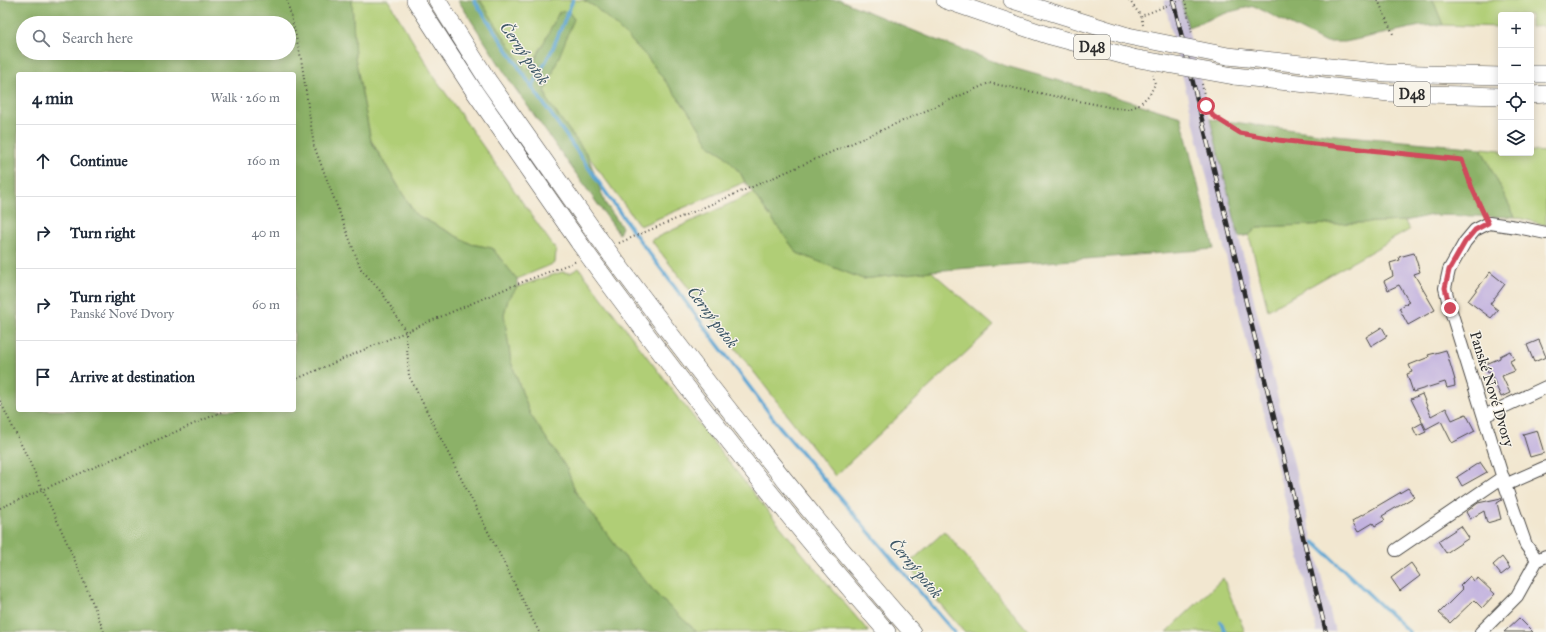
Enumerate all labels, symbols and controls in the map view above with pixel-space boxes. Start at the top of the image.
map controls [1498,12,1534,156]
button: + [1498,12,1534,48]
search box [16,16,296,60]
water label: Černý potok [495,17,555,89]
icon: search [30,27,52,49]
text: Search here [62,29,133,47]
road number: D48 [1074,35,1110,59]
button: − [1498,48,1534,84]
road number: D48 [1394,82,1430,106]
button: locate [1498,84,1534,120]
text: 4 min [32,88,73,109]
text: Walk · 260 m [210,90,280,106]
route start [1197,97,1215,115]
button: layers [1498,120,1534,156]
icon: ahead [32,150,54,172]
text: Continue [70,152,128,170]
text: 160 m [247,153,280,169]
icon: right [32,222,54,244]
text: Turn right [70,224,135,242]
text: 40 m [251,225,280,241]
water label: Černý potok [682,281,744,353]
text: Turn right [70,288,135,306]
icon: right [32,294,54,316]
text: 60 m [252,297,280,313]
route end [1441,299,1459,317]
text: Panské Nové Dvory [70,306,174,322]
street label: Panské Nové Dvory [1466,329,1518,450]
icon: arrive [32,366,54,388]
text: Arrive at destination [70,368,195,386]
water label: Černý potok [884,533,948,603]

